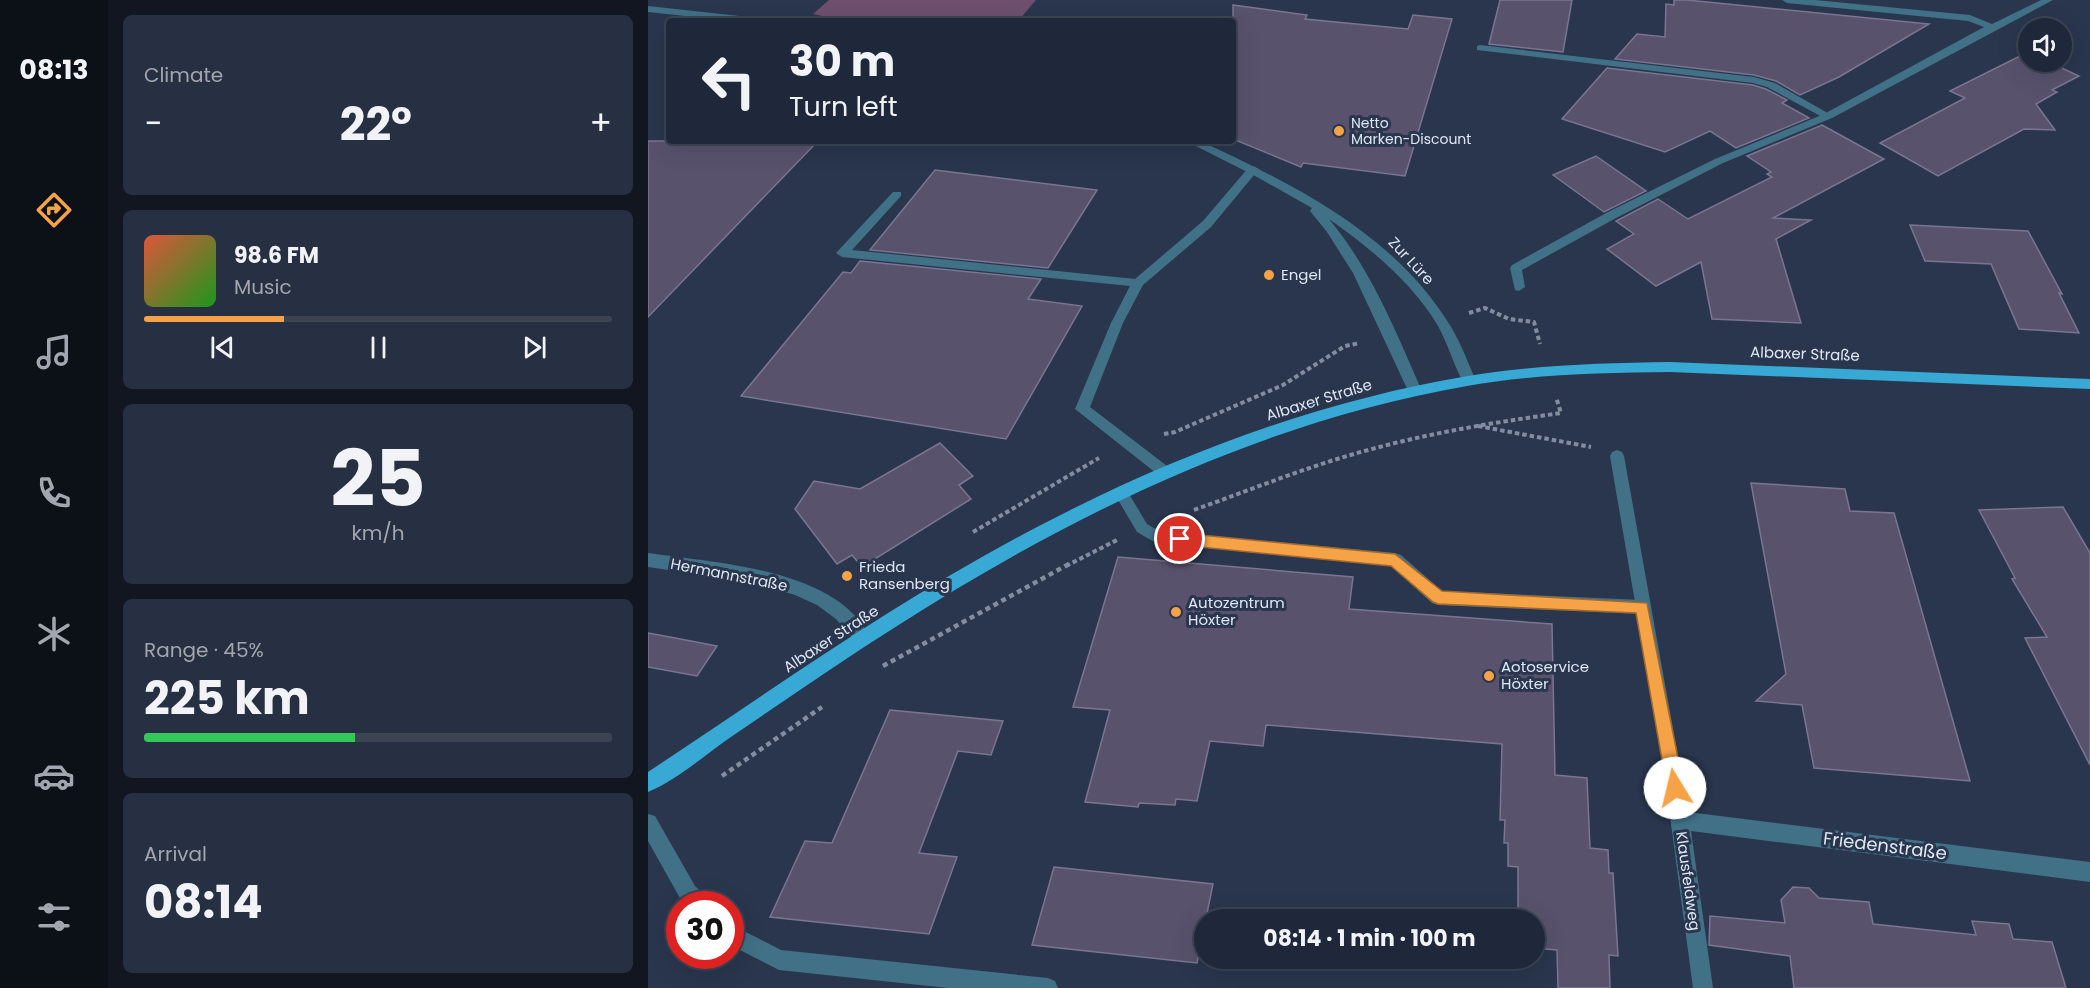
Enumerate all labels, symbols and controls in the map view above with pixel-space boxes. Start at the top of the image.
map controls [2018,18,2072,72]
button: sound [2018,18,2072,72]
text: 30 m [789,32,895,91]
icon: left [690,42,768,120]
text: 08:13 [19,51,89,88]
text: Climate [144,61,223,89]
text: Turn left [789,88,898,125]
text: 22° [340,93,412,156]
text: − [144,100,162,147]
text: + [589,100,612,147]
place label: Netto Marken-Discount [1351,113,1471,149]
marker: Netto Marken-Discount [1332,124,1346,138]
icon: directions [33,189,75,231]
street label: Zur Lüre [1384,232,1439,289]
text: 98.6 FM [234,240,319,271]
place label: Engel [1281,264,1321,285]
marker: Engel [1262,268,1276,282]
text: Music [234,273,292,301]
icon: music [33,331,75,373]
icon: previous [206,331,239,364]
icon: pause [362,331,395,364]
icon: next [518,331,551,364]
street label: Albaxer Straße [1750,341,1860,366]
street label: Albaxer Straße [1263,373,1374,426]
text: 25 [330,424,426,533]
icon: phone [33,472,75,514]
pin [1154,513,1205,564]
text: km/h [351,519,405,547]
icon: arrive [1163,522,1196,555]
street label: Hermannstraße [669,553,789,596]
place label: Frieda Ransenberg [859,556,950,594]
marker: Frieda Ransenberg [840,569,854,583]
place label: Autozentrum Höxter [1188,592,1285,630]
street label: Albaxer Straße [779,600,882,677]
marker: Autozentrum Höxter [1169,605,1183,619]
icon: climate [33,613,75,655]
text: Range · 45% [144,636,264,664]
place label: Aotoservice Höxter [1501,656,1589,694]
text: 225 km [144,667,310,730]
marker: Aotoservice Höxter [1482,669,1496,683]
icon: car [33,755,75,797]
position arrow [1643,756,1707,820]
street label: Friedenstraße [1822,826,1948,865]
street label: Klausfeldweg [1671,830,1706,932]
text: Arrival [144,840,207,868]
text: 08:14 [144,871,263,934]
speed limit sign: 30 [666,891,744,969]
icon: filters [33,896,75,938]
text: 08:14 · 1 min · 100 m [1263,923,1476,954]

